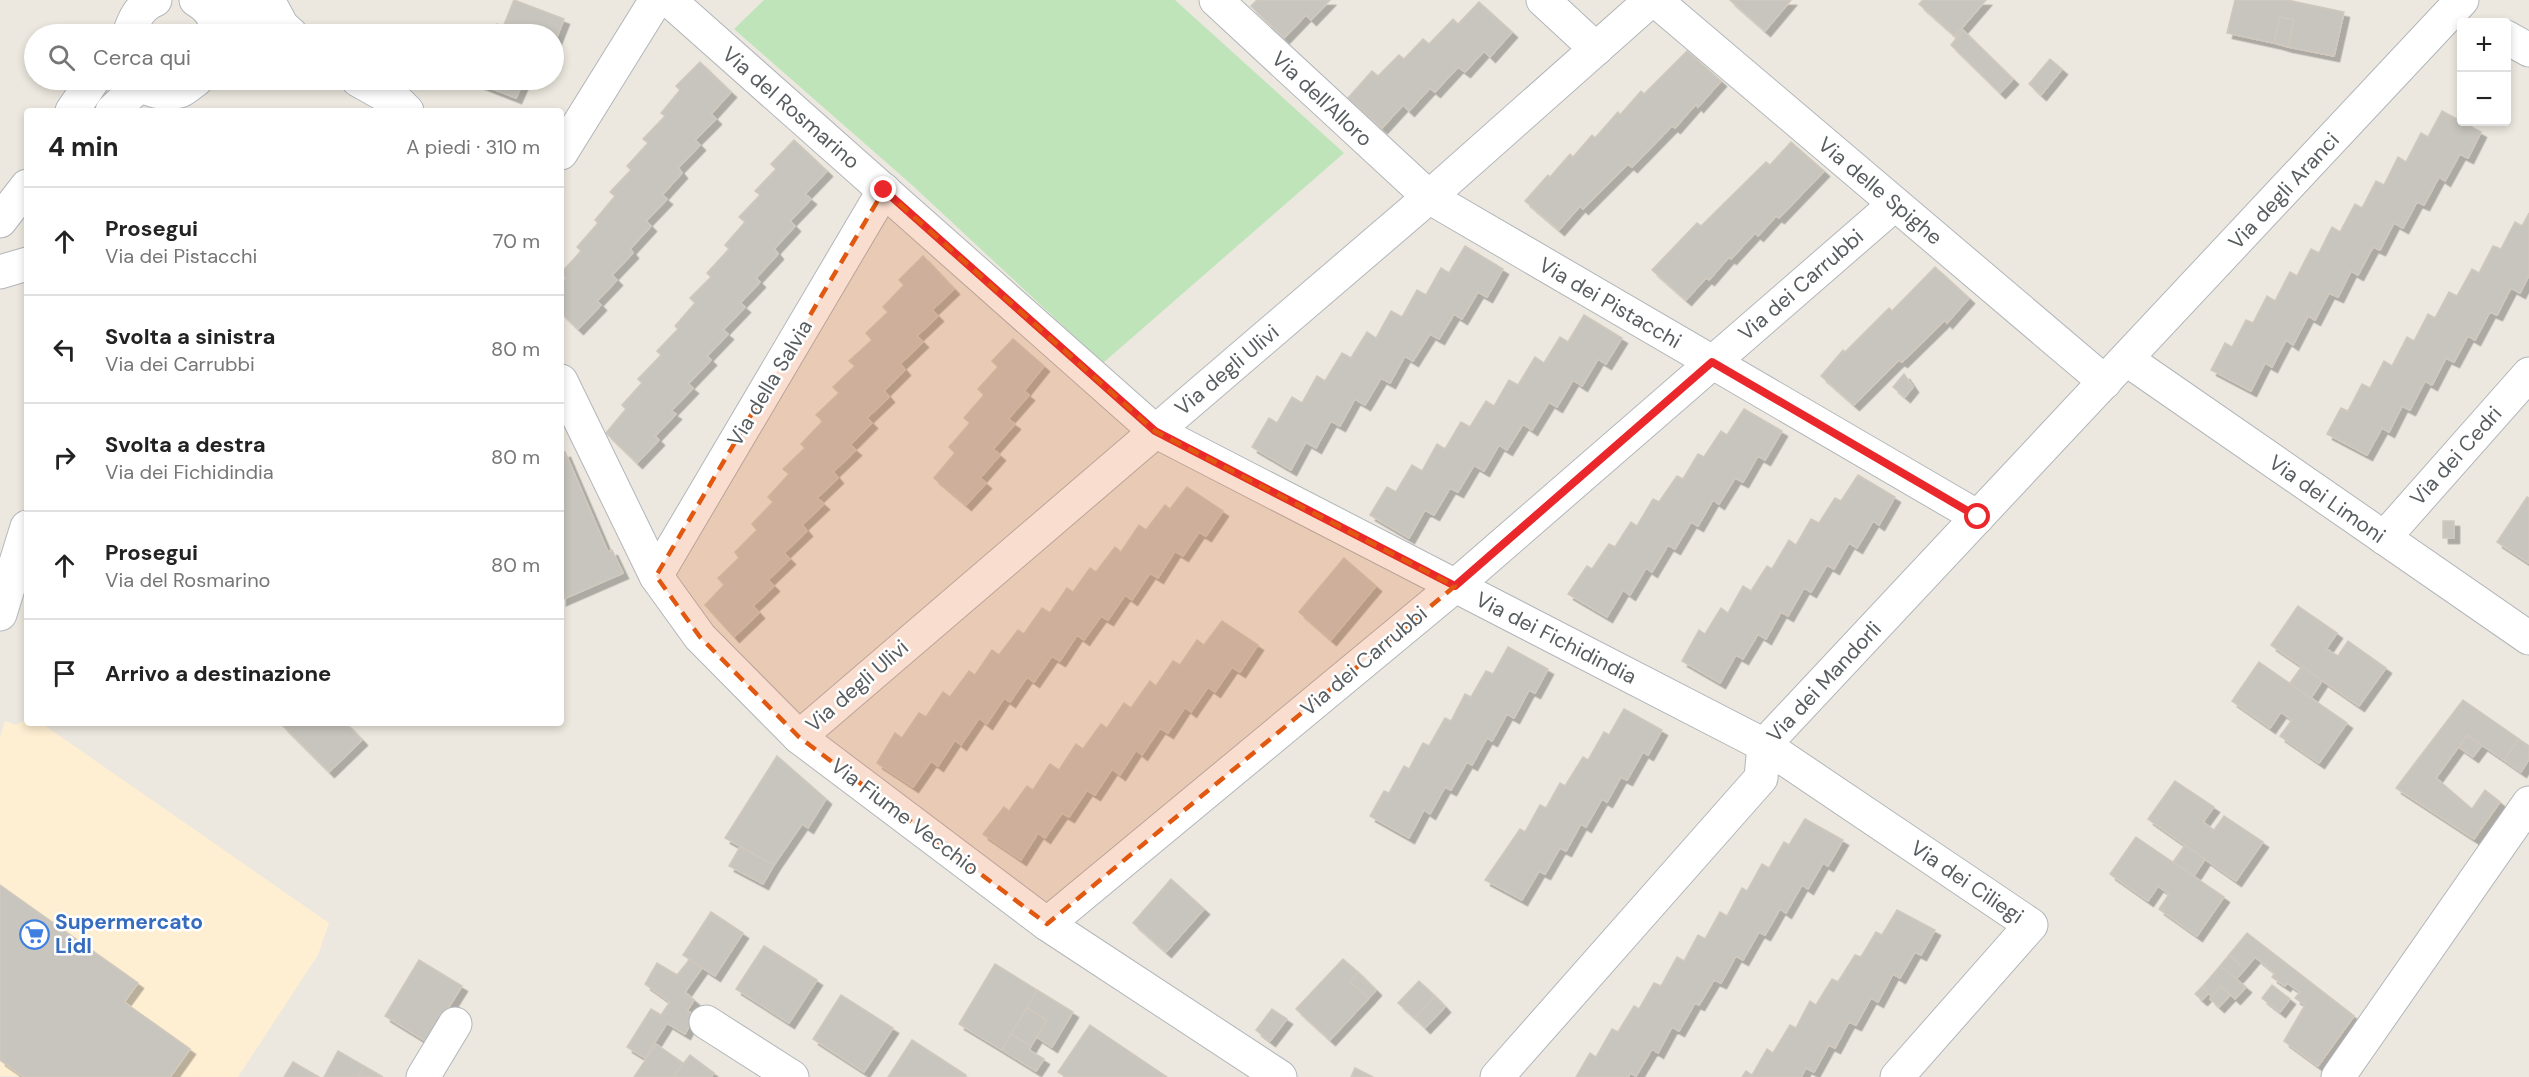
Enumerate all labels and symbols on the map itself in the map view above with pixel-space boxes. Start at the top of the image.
street label: Via del Rosmarino [716,40,866,176]
street label: Via dell'Alloro [1266,45,1378,153]
street label: Via degli Aranci [2222,126,2346,256]
street label: Via delle Spighe [1812,131,1948,251]
route end [870,176,896,202]
street label: Via dei Carrubbi [1732,223,1870,347]
street label: Via dei Pistacchi [1534,251,1686,355]
street label: Via della Salvia [721,314,819,452]
street label: Via degli Ulivi [1169,318,1285,422]
street label: Via dei Cedri [2404,400,2508,512]
street label: Via dei Limoni [2263,448,2391,550]
route start [1964,503,1990,529]
street label: Via dei Fichidindia [1471,585,1641,691]
street label: Via dei Carrubbi [1295,600,1433,722]
street label: Via dei Mandorli [1761,615,1887,749]
street label: Via degli Ulivi [800,634,914,738]
street label: Via Fiume Vecchio [825,752,985,882]
street label: Via dei Ciliegi [1905,834,2029,930]
place label: Supermercato Lidl [55,908,203,960]
supermarket icon: Supermercato Lidl [18,918,50,950]

